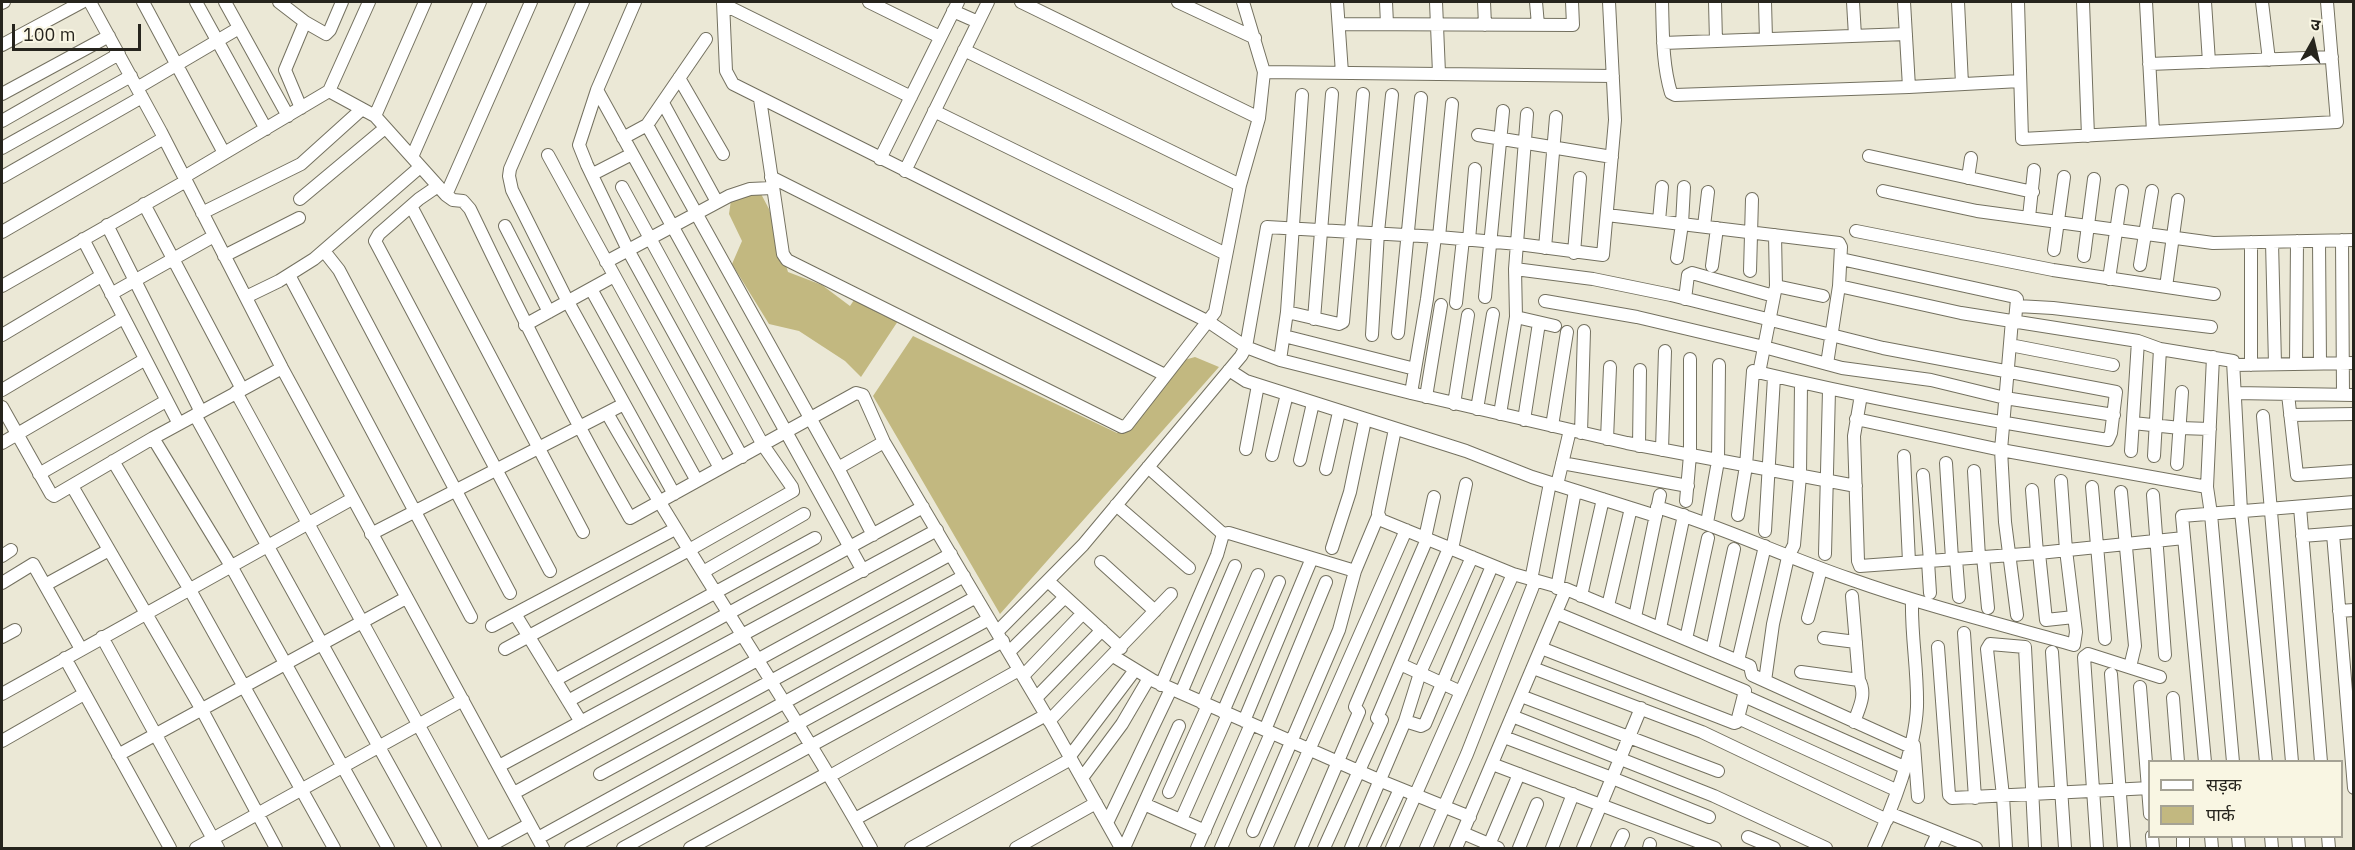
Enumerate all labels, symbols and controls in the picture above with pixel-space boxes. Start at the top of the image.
scale bar [15,12,144,50]
north arrow [2283,12,2343,72]
text: उ [2309,14,2322,35]
text: 100 m [23,23,75,46]
legend [2148,760,2343,838]
text: सड़क [2206,773,2242,796]
text: पार्क [2206,803,2235,826]

